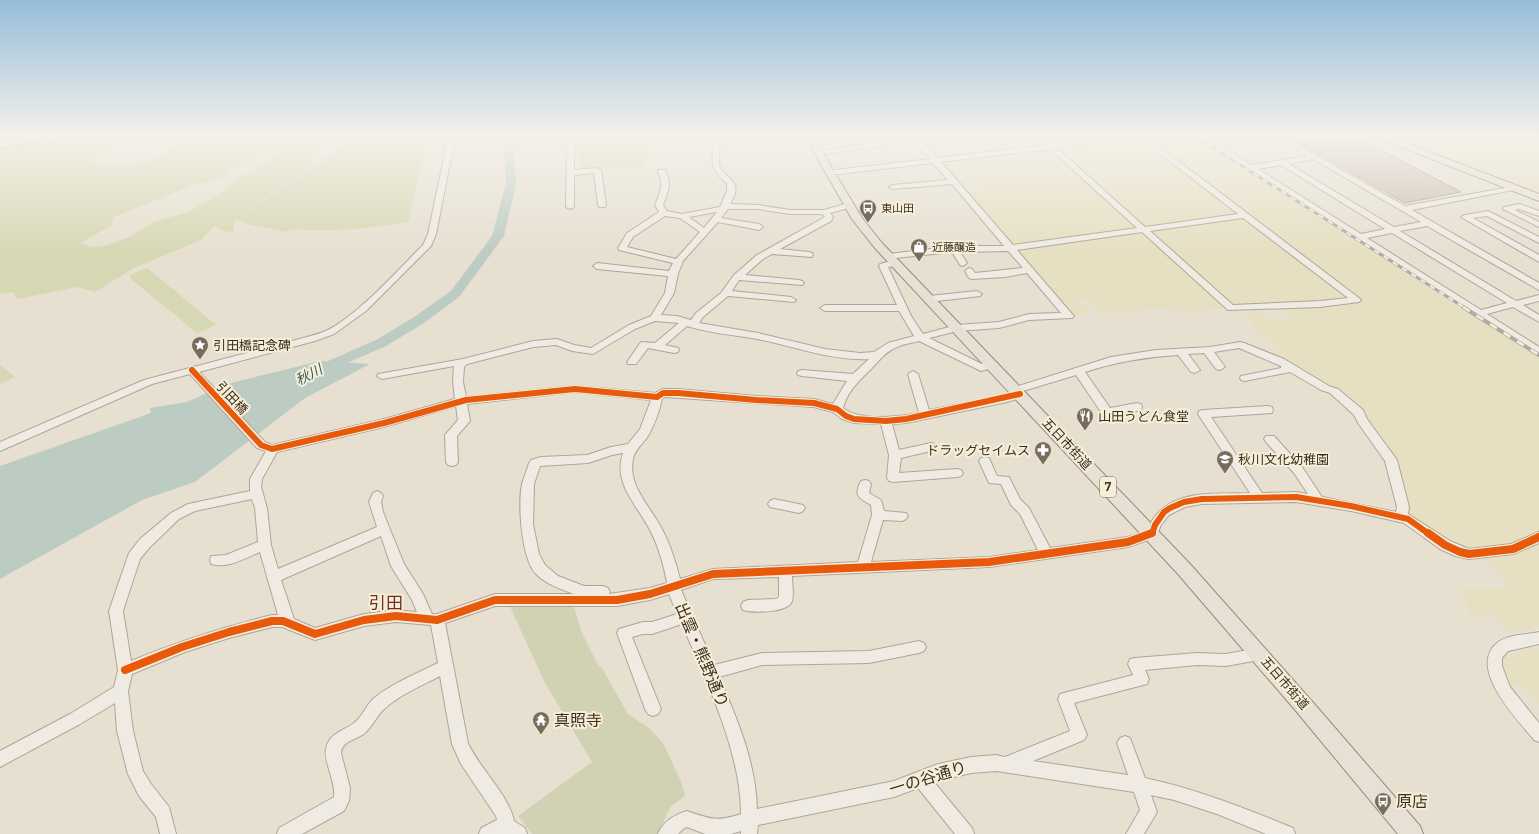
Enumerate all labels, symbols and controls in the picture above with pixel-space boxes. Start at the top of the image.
bus stop icon: 東山田 [858,198,878,223]
place label: 東山田 [881,202,914,215]
shop icon: 近藤醸造 [909,237,929,262]
place label: 近藤醸造 [932,241,976,254]
place icon: 引田橋記念碑 [190,335,210,360]
place label: 引田橋記念碑 [213,338,291,353]
water label: 秋川 [293,360,327,389]
street label: 引田橋 [213,379,251,417]
restaurant icon: 山田うどん食堂 [1075,406,1095,431]
place label: 山田うどん食堂 [1098,409,1189,424]
street label: 五日市街道 [1039,415,1095,473]
pharmacy icon: ドラッグセイムス [1033,440,1053,465]
place label: ドラッグセイムス [926,443,1030,458]
school or university icon: 秋川文化幼稚園 [1215,449,1235,474]
place label: 秋川文化幼稚園 [1238,452,1329,467]
road number: 7 [1100,477,1116,497]
district label: 引田 [369,593,403,614]
street label: 出雲・熊野通り [671,600,733,710]
street label: 五日市街道 [1258,654,1312,712]
temple icon: 真照寺 [531,710,551,735]
place label: 真照寺 [554,711,602,730]
street label: 一の谷通り [887,757,969,799]
bus stop icon: 原店 [1373,791,1393,816]
place label: 原店 [1396,792,1428,811]

